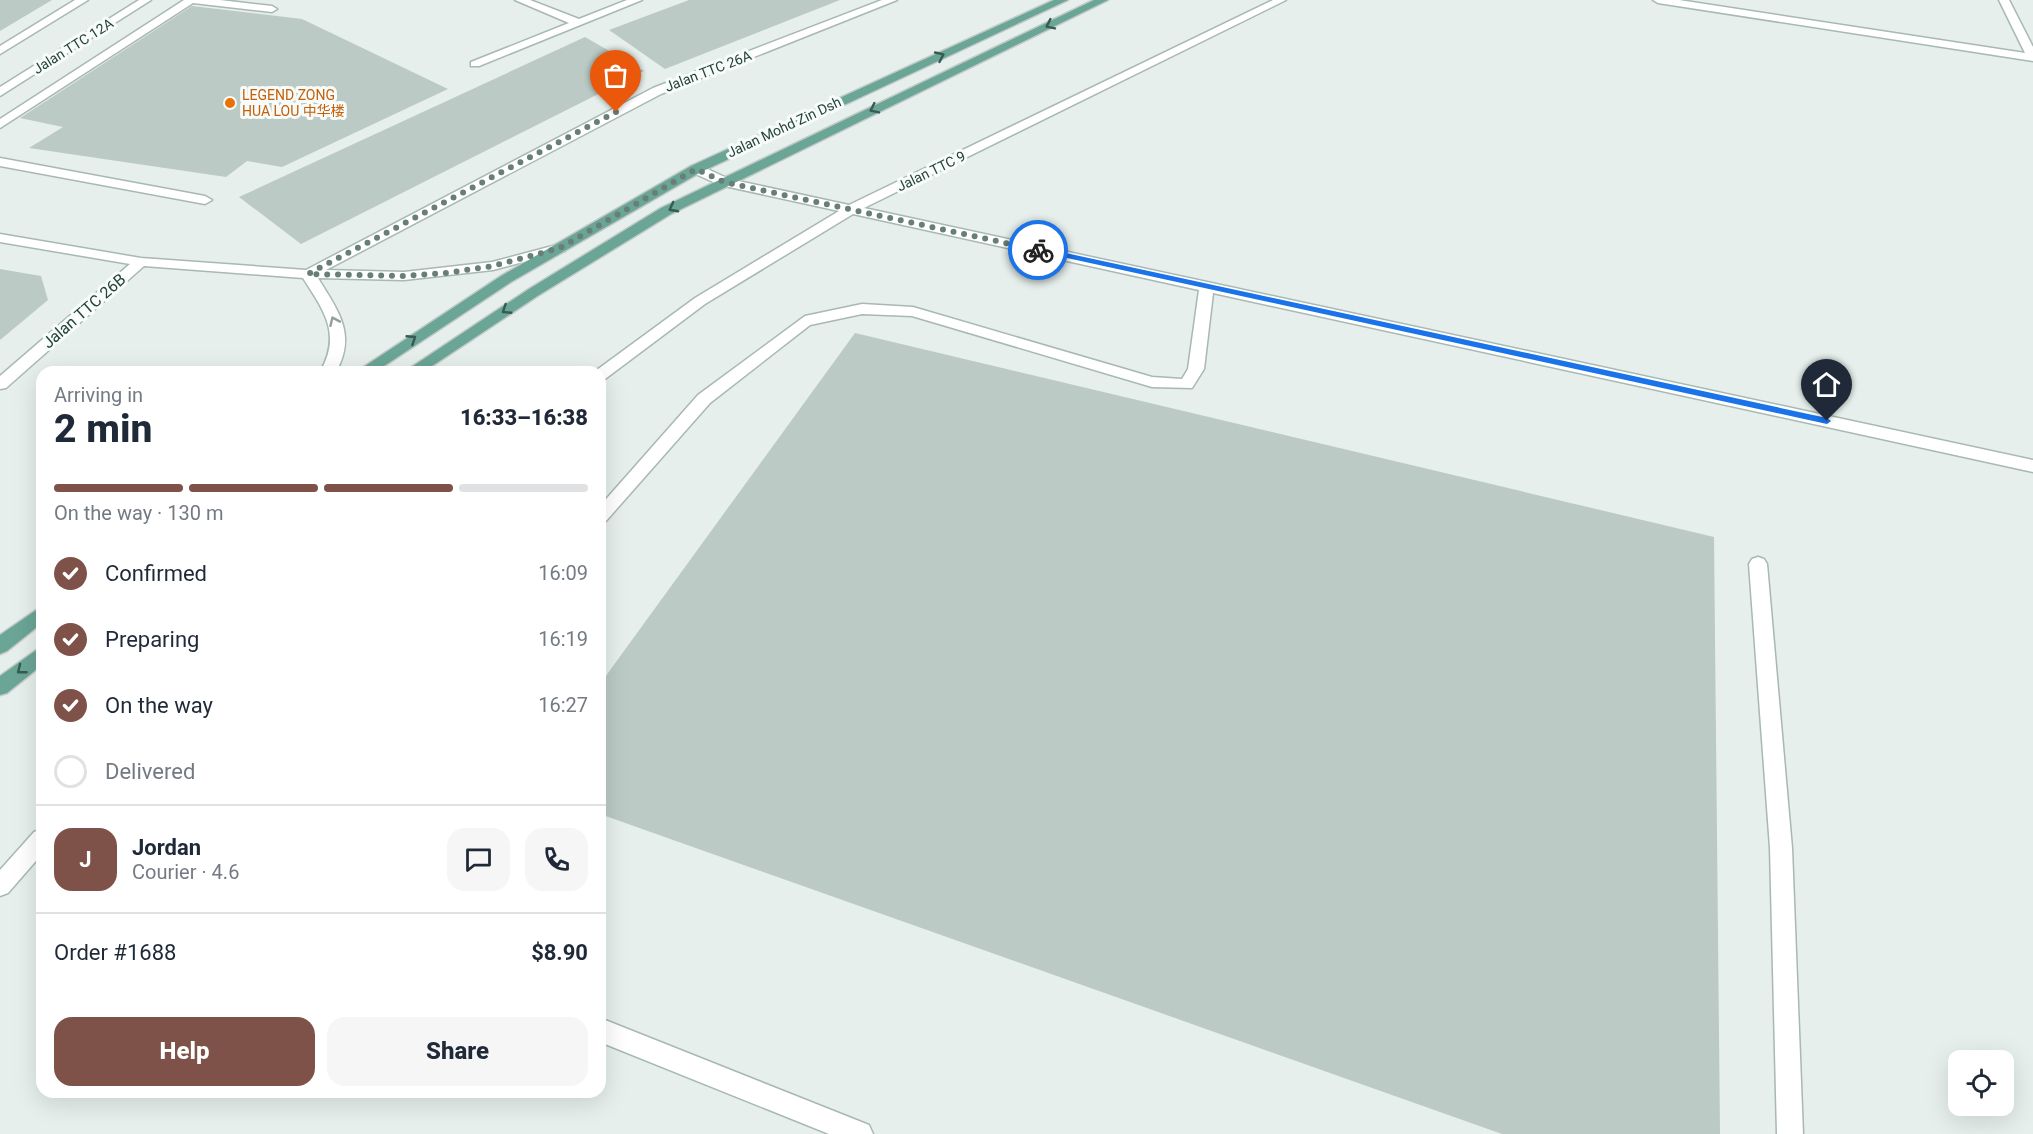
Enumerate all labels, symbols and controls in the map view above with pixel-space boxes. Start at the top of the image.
street label: Jalan TTC 12A [30,15,116,77]
one-way arrow [1045,17,1056,29]
street label: Jalan TTC 26A [662,47,754,95]
pin [590,50,641,112]
one-way arrow [933,51,944,63]
icon: bag [599,59,632,92]
place label: LEGEND ZONG HUA LOU 中华楼 [242,87,345,119]
street label: Jalan Mohd Zin Dsh [724,94,844,160]
marker: LEGEND ZONG HUA LOU 中华楼 [223,96,237,110]
one-way arrow [869,102,880,114]
street label: Jalan TTC 9 [894,148,968,194]
one-way arrow [668,201,679,212]
courier [1008,220,1068,280]
icon: bike [1022,234,1055,267]
street label: Jalan TTC 26B [39,270,129,352]
one-way arrow [502,303,513,314]
one-way arrow [330,317,342,328]
one-way arrow [405,335,416,346]
pin [1801,359,1852,421]
icon: home [1810,368,1843,401]
text: Arriving in [54,383,143,407]
text: 16:33–16:38 [460,405,588,430]
text: 2 min [54,406,152,452]
text: On the way · 130 m [54,501,223,525]
icon: check [54,557,87,590]
text: Confirmed [105,561,207,586]
text: 16:09 [538,561,588,585]
icon: check [54,623,87,656]
text: Preparing [105,627,199,652]
text: 16:19 [538,627,588,651]
one-way arrow [17,663,28,674]
icon: check [54,689,87,722]
text: On the way [105,693,213,718]
text: 16:27 [538,693,588,717]
text: Delivered [105,759,195,784]
button: chat [447,828,510,891]
button: phone [525,828,588,891]
text: Jordan [132,835,201,860]
text: J [79,847,92,872]
text: Courier · 4.6 [132,860,239,884]
text: Order #1688 [54,940,176,965]
text: $8.90 [531,940,588,965]
button: Help [54,1017,315,1086]
button: Share [327,1017,588,1086]
map controls [1948,1050,2014,1116]
button: locate [1948,1050,2014,1116]

